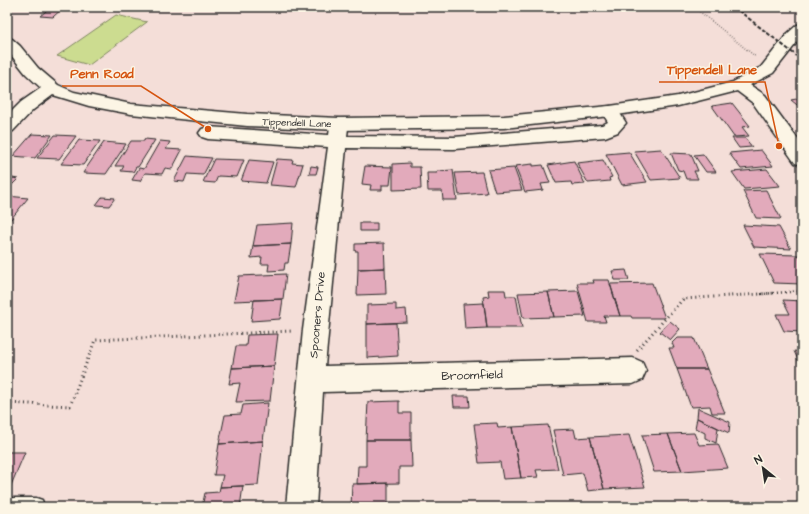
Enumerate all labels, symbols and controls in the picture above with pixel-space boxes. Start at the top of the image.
callout: Tippendell Lane [659,57,765,82]
callout: Penn Road [62,61,141,86]
text: Tippendell Lane [666,61,757,80]
text: Penn Road [70,65,134,83]
street label: Tippendell Lane [262,115,332,131]
street label: Spooners Drive [305,271,330,359]
street label: Broomfield [441,366,503,385]
north arrow [743,448,783,488]
text: N [752,452,765,468]

